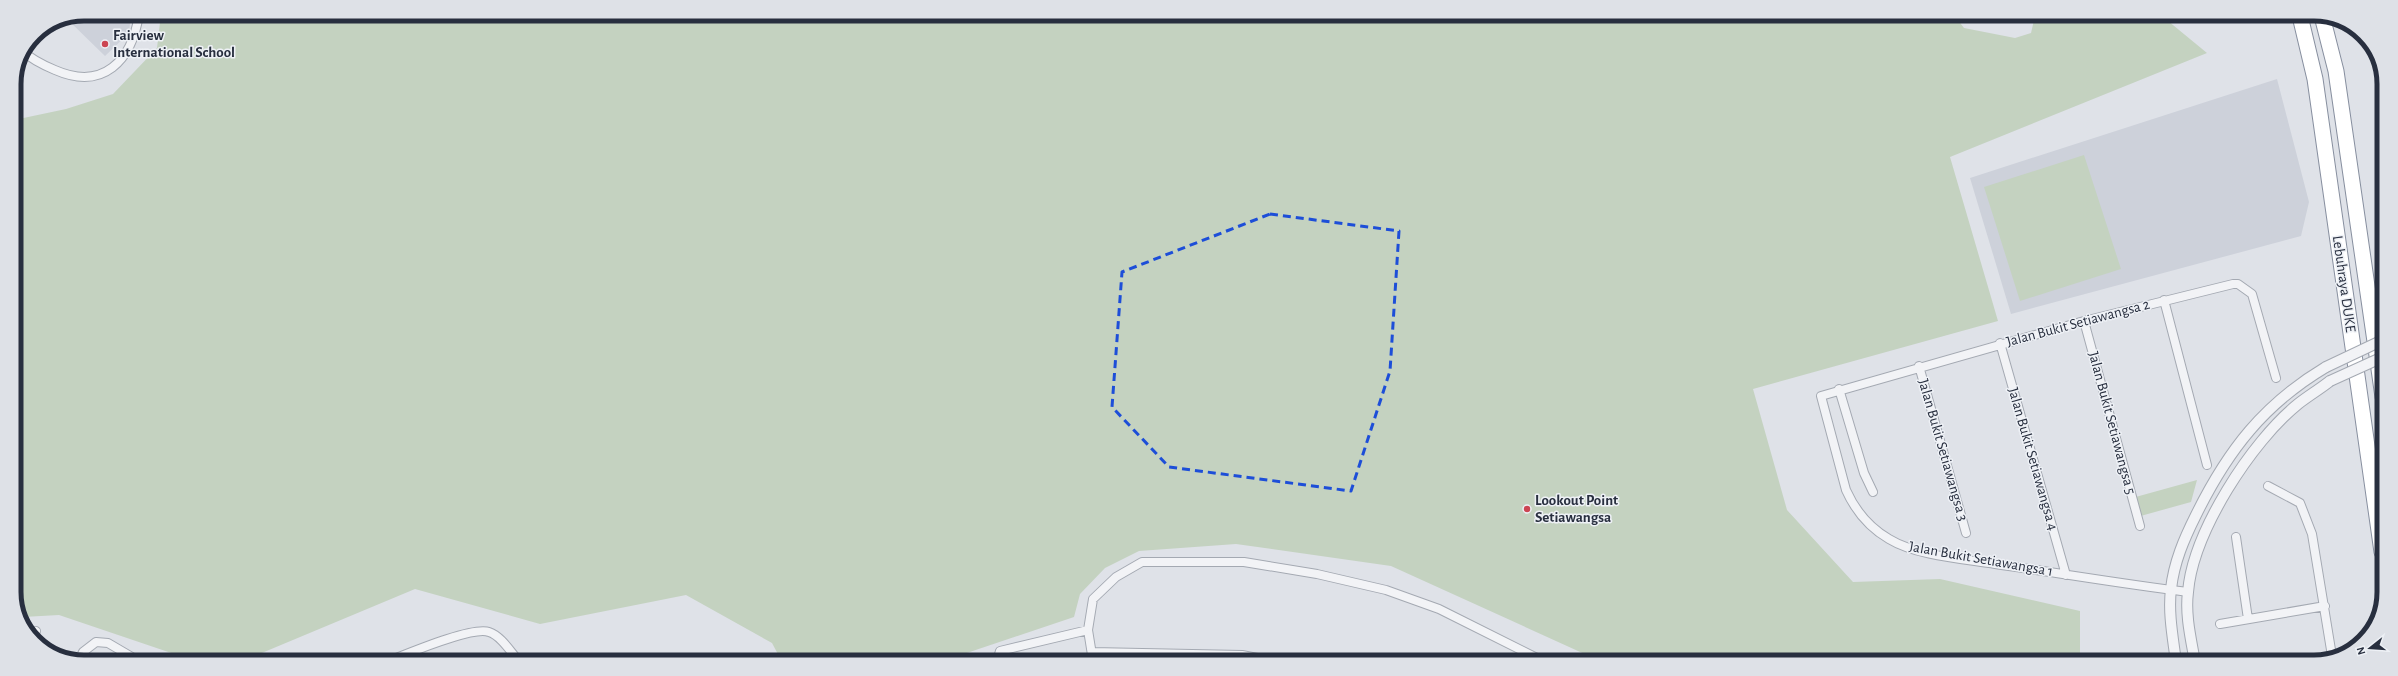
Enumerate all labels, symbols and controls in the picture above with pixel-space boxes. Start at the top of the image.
place label: Fairview International School [113,28,235,60]
marker: Fairview International School [100,39,110,49]
street label: Lebuhraya DUKE [2330,235,2358,333]
street label: Jalan Bukit Setiawangsa 2 [2005,297,2151,349]
street label: Jalan Bukit Setiawangsa 5 [2086,350,2138,496]
street label: Jalan Bukit Setiawangsa 3 [1916,377,1970,523]
street label: Jalan Bukit Setiawangsa 4 [2005,386,2061,532]
place label: Lookout Point Setiawangsa [1535,493,1618,525]
marker: Lookout Point Setiawangsa [1522,504,1532,514]
street label: Jalan Bukit Setiawangsa 1 [1908,539,2054,579]
north arrow [2350,628,2390,668]
text: N [2355,646,2367,656]

